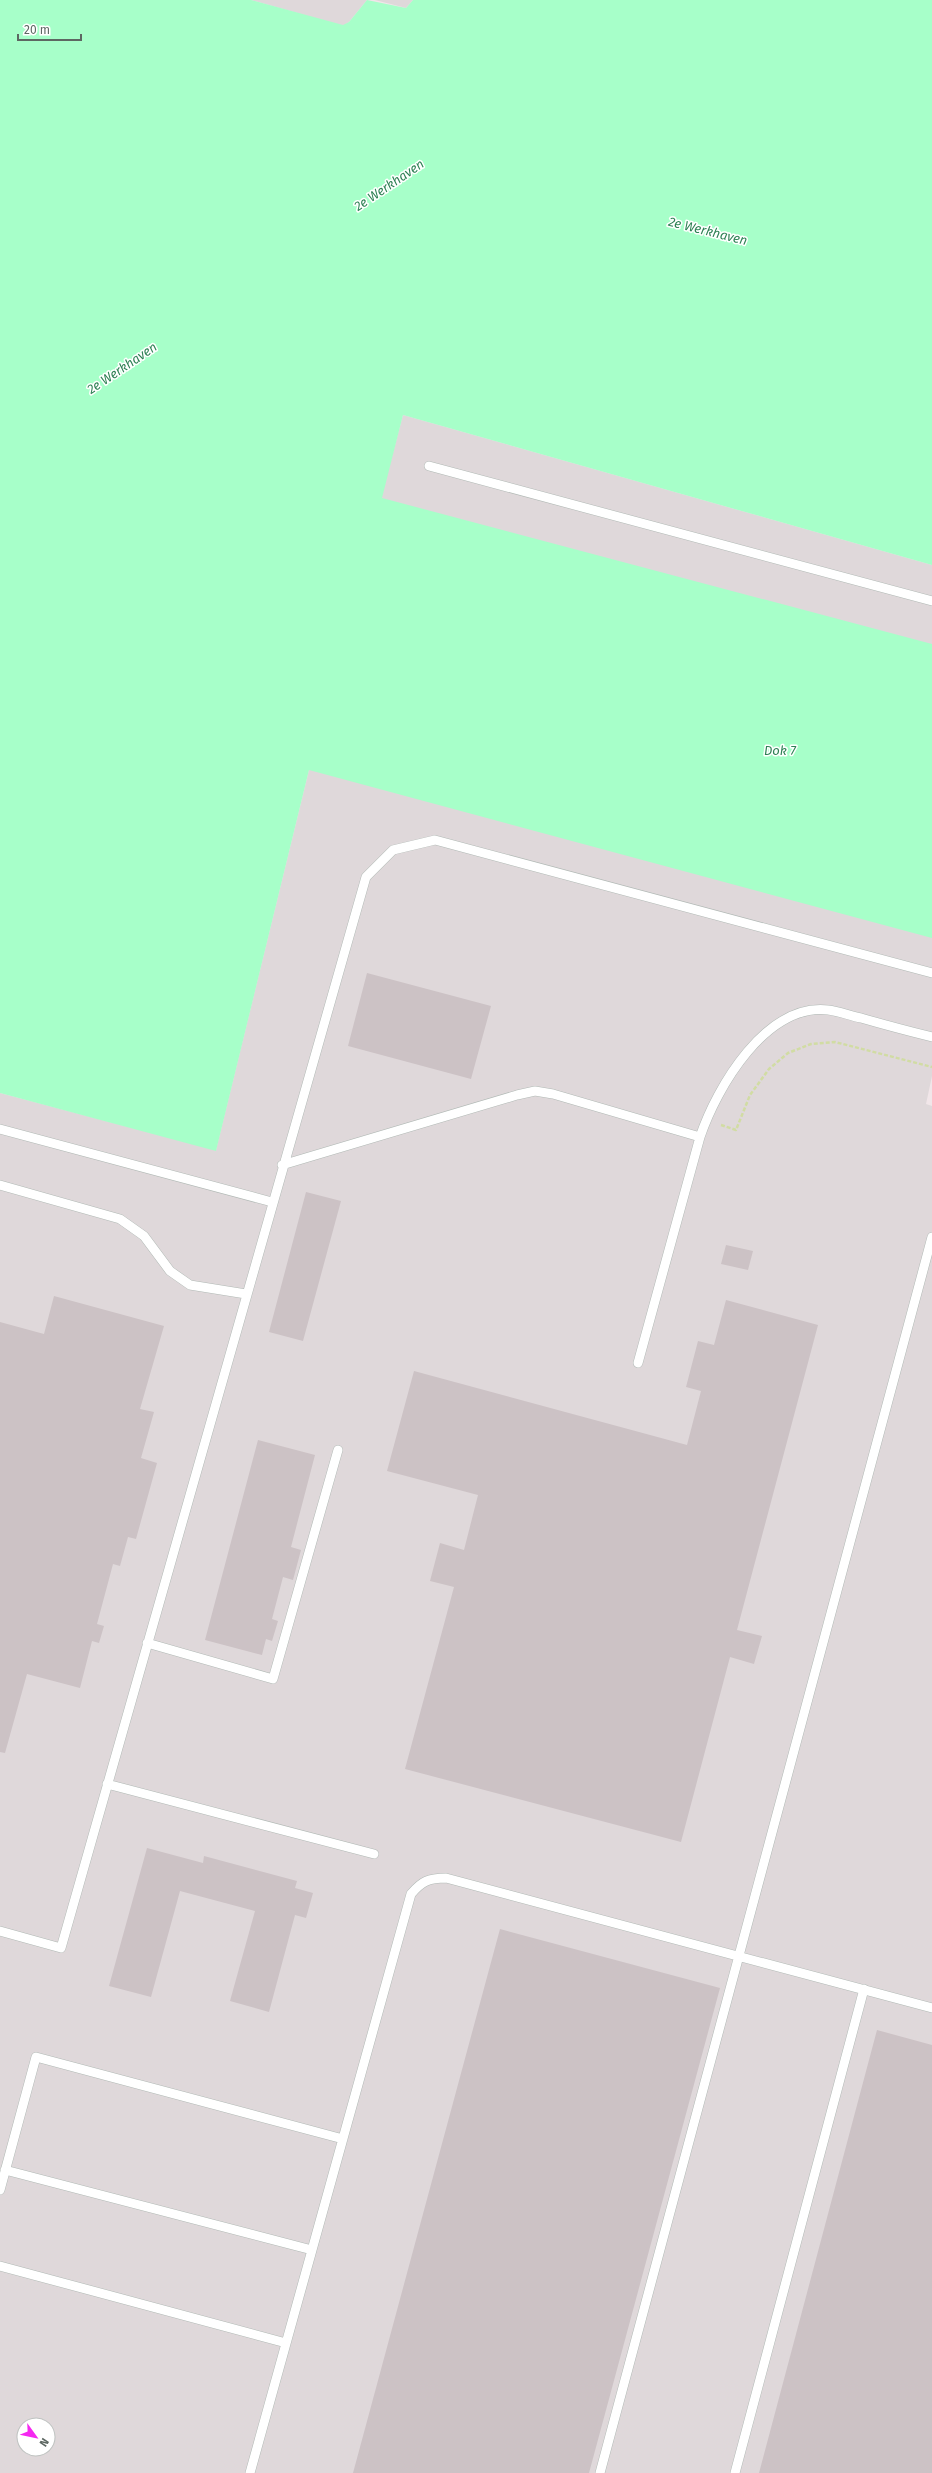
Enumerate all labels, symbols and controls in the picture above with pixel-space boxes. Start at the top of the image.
scale bar [18,16,81,42]
text: 20 m [24,23,50,37]
water label: 2e Werkhaven [351,156,427,214]
water label: 2e Werkhaven [667,214,749,248]
water label: 2e Werkhaven [84,339,160,397]
water label: Dok 7 [764,743,797,758]
north arrow [16,2417,56,2457]
text: N [37,2436,51,2449]

